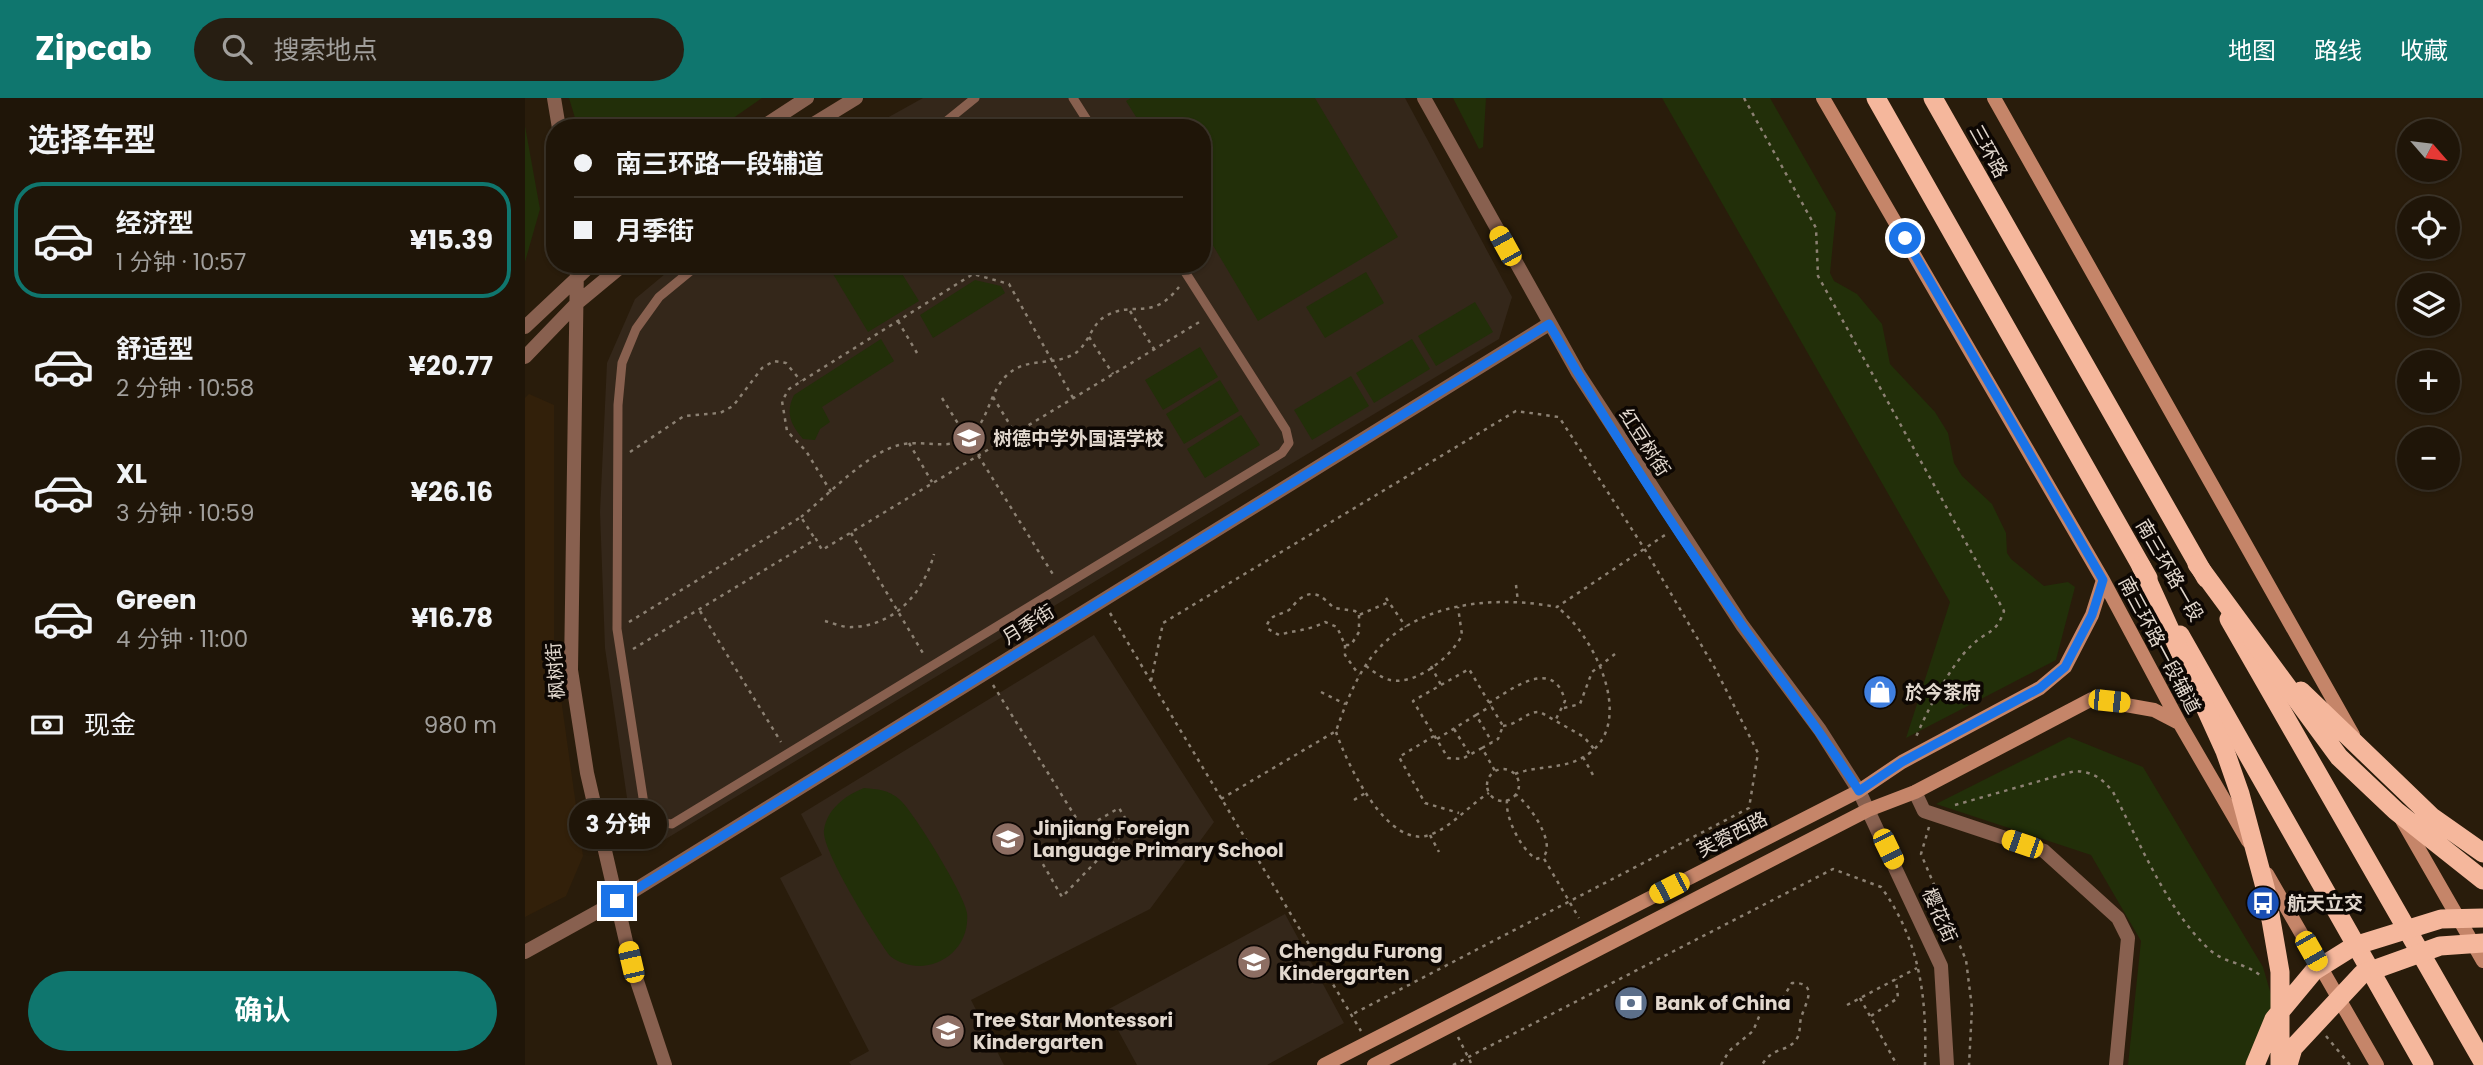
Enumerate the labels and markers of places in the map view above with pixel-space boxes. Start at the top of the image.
school or university icon: 树德中学外国语学校 [950,419,988,457]
place label: 树德中学外国语学校 [993,425,1164,452]
shop icon: 於今茶府 [1861,673,1899,711]
place label: 於今茶府 [1905,679,1981,706]
place label: Jinjiang Foreign Language Primary School [1033,815,1284,864]
school or university icon: Jinjiang Foreign Language Primary School [989,820,1027,858]
bus stop icon: 航天立交 [2244,884,2282,922]
place label: 航天立交 [2287,890,2363,917]
place label: Chengdu Furong Kindergarten [1279,938,1443,987]
school or university icon: Chengdu Furong Kindergarten [1235,943,1273,981]
bank icon: Bank of China [1612,984,1650,1022]
place label: Bank of China [1655,990,1791,1017]
place label: Tree Star Montessori Kindergarten [973,1007,1173,1056]
school or university icon: Tree Star Montessori Kindergarten [929,1012,967,1050]

